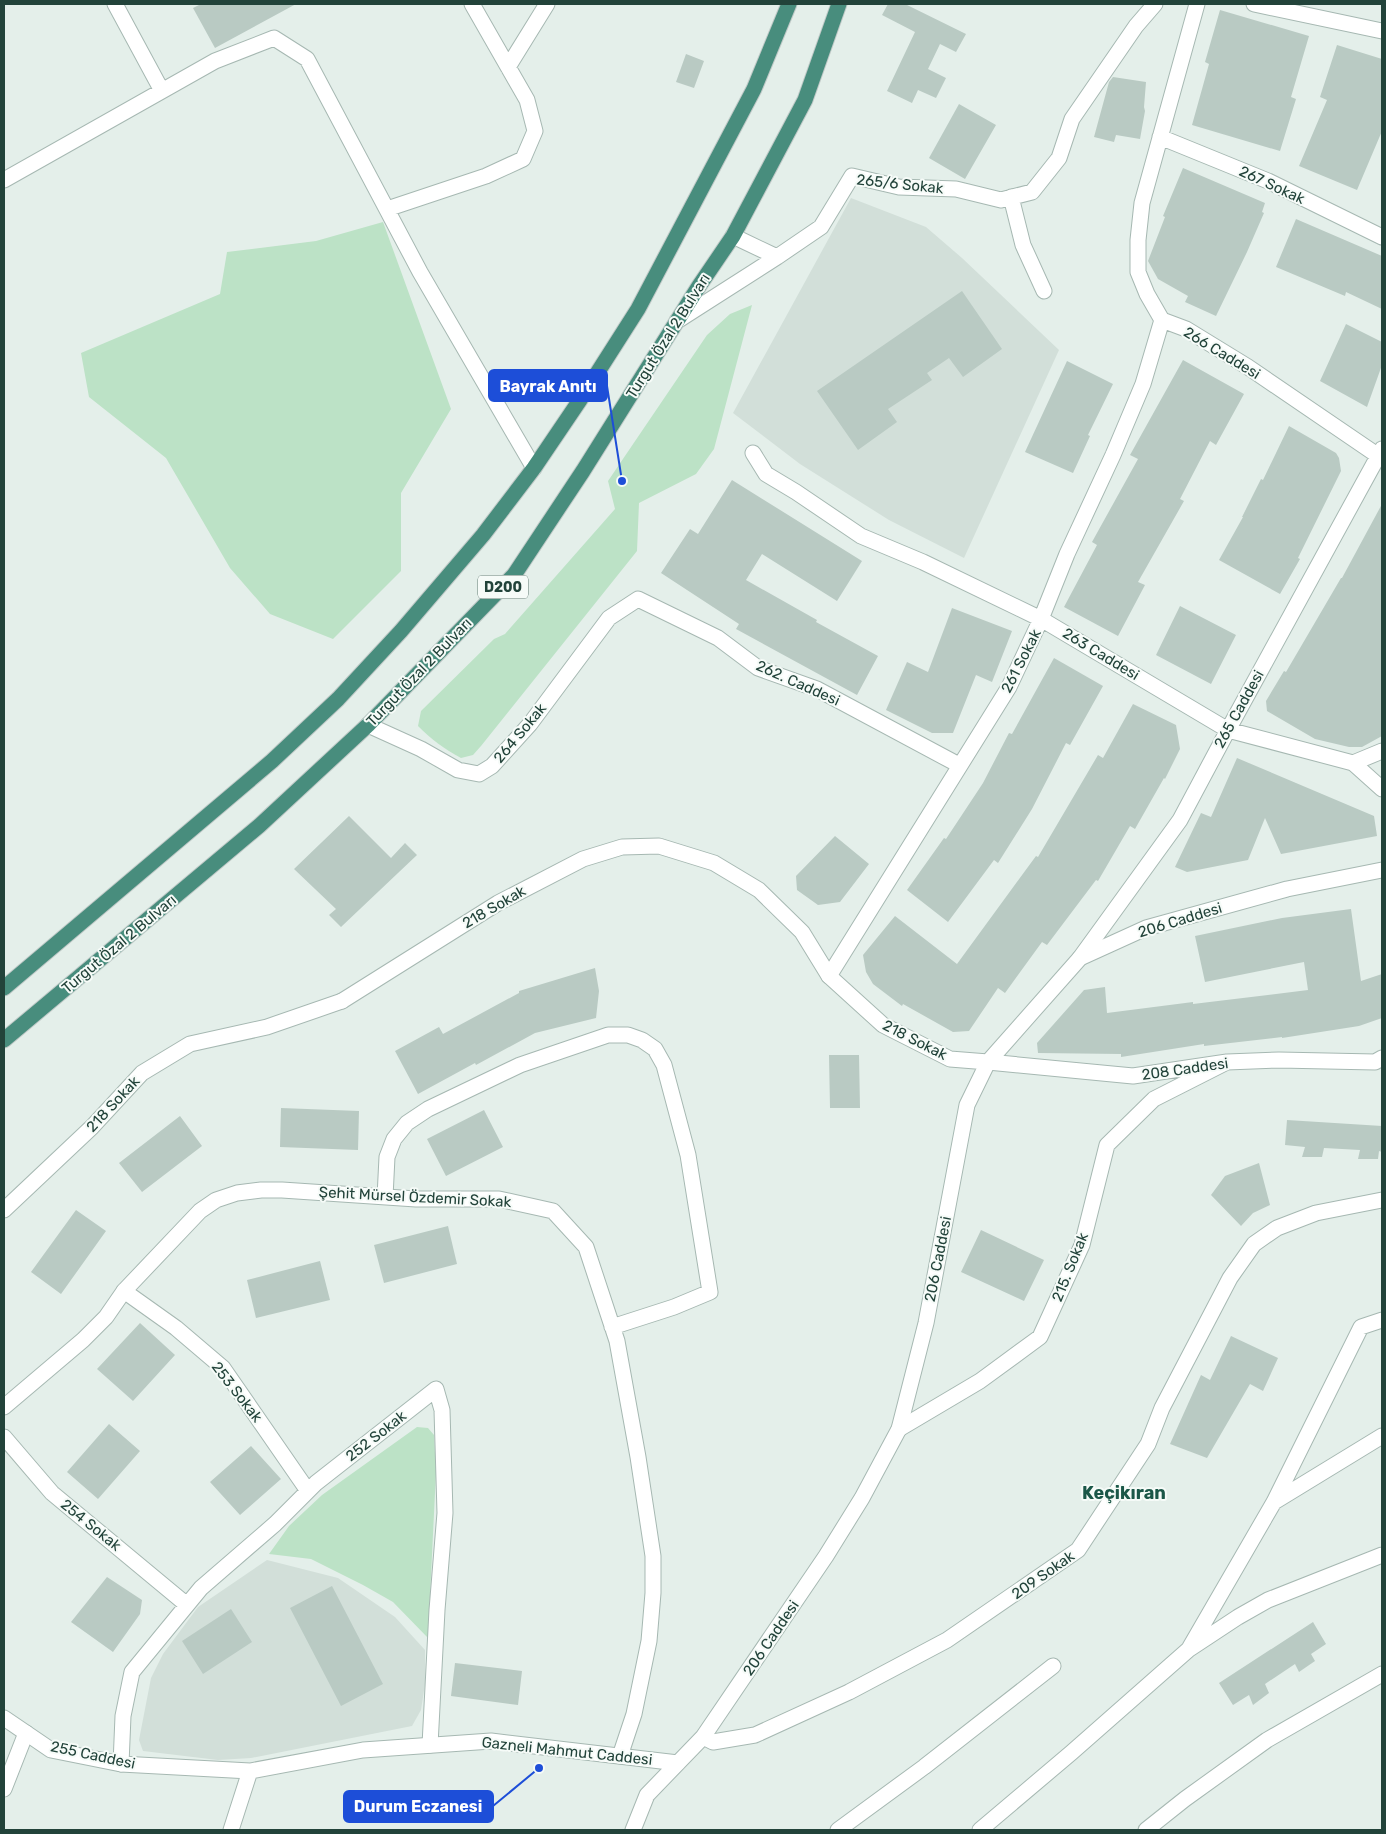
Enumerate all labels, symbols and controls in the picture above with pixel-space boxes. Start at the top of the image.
street label: 267 Sokak [1236,162,1308,208]
street label: 265/6 Sokak [856,170,945,198]
street label: Turgut Özal 2 Bulvarı [622,270,714,402]
street label: 266 Caddesi [1180,323,1264,383]
callout: Bayrak Anıtı [489,370,607,401]
text: Bayrak Anıtı [499,377,597,396]
road number: D200 [478,576,528,598]
street label: Turgut Özal 2 Bulvarı [363,614,475,730]
street label: 263 Caddesi [1059,624,1143,684]
street label: 261 Sokak [997,626,1045,696]
street label: 262. Caddesi [753,656,843,710]
street label: 265 Caddesi [1210,667,1268,751]
street label: 264 Sokak [490,699,550,767]
street label: 218 Sokak [459,882,529,932]
street label: Turgut Özal 2 Bulvarı [58,891,180,997]
street label: 206 Caddesi [1136,899,1224,941]
street label: 218 Sokak [880,1016,950,1064]
street label: 208 Caddesi [1140,1054,1230,1084]
street label: 218 Sokak [83,1072,144,1136]
street label: Şehit Mürsel Özdemir Sokak [318,1183,512,1211]
street label: 206 Caddesi [921,1215,955,1303]
street label: 215. Sokak [1048,1230,1092,1304]
street label: 253 Sokak [208,1358,266,1426]
street label: 252 Sokak [342,1407,410,1465]
district label: Keçikıran [1082,1482,1166,1504]
street label: 254 Sokak [57,1495,125,1555]
street label: 209 Sokak [1008,1547,1078,1603]
street label: 206 Caddesi [739,1597,803,1679]
street label: Gazneli Mahmut Caddesi [481,1733,653,1769]
street label: 255 Caddesi [49,1737,137,1773]
callout: Durum Eczanesi [344,1791,493,1822]
text: Durum Eczanesi [354,1797,482,1816]

